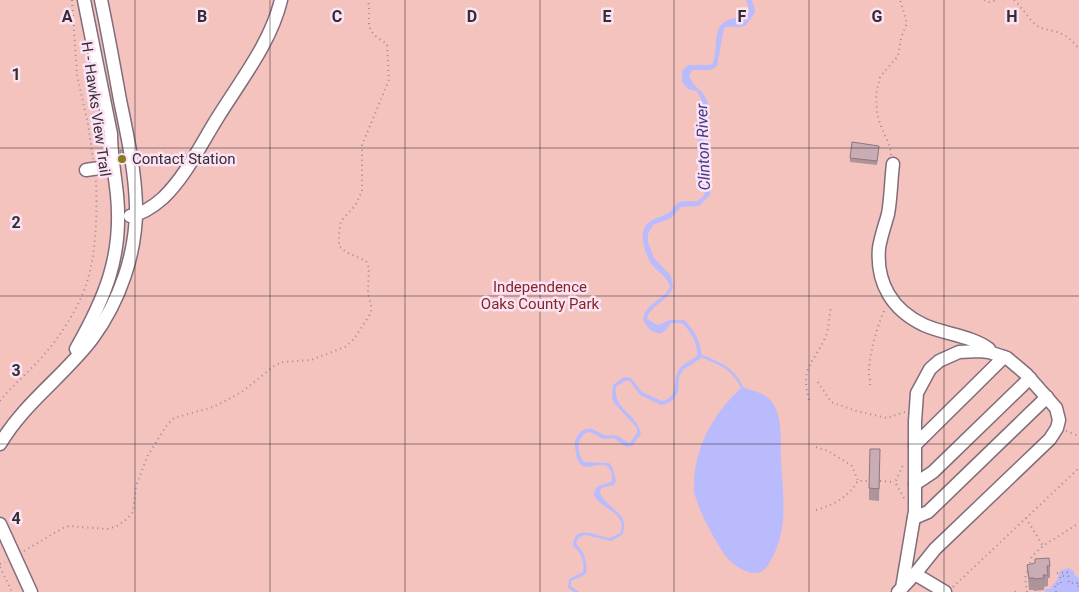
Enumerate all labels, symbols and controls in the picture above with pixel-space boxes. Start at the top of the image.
text: A [62,7,73,26]
text: B [197,7,207,26]
text: C [332,7,342,26]
text: D [467,7,477,26]
text: E [603,7,612,26]
text: F [738,7,747,26]
text: G [872,7,883,26]
text: H [1006,7,1018,26]
street label: H - Hawks View Trail [78,40,114,178]
text: 1 [11,65,21,84]
water label: Clinton River [692,103,714,191]
place label: Contact Station [132,150,236,168]
marker: Contact Station [116,153,128,165]
text: 2 [11,213,21,232]
park label: Independence Oaks County Park [481,278,600,313]
text: 3 [11,361,21,380]
text: 4 [11,509,21,528]

